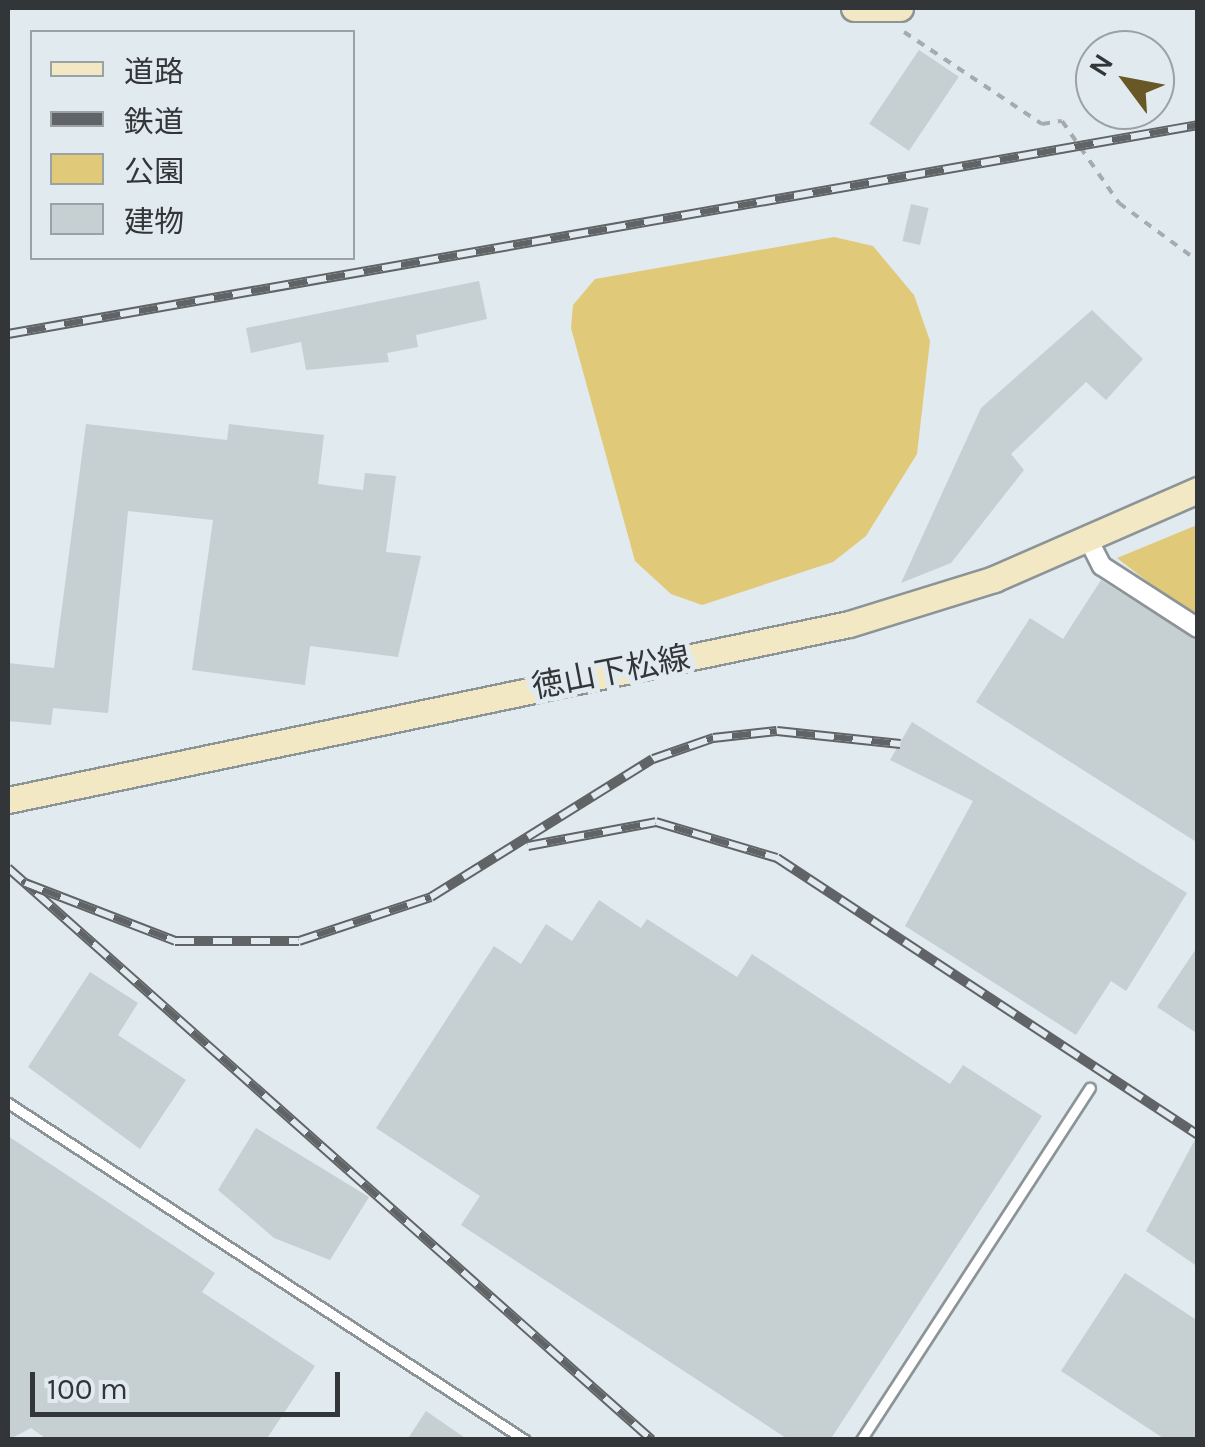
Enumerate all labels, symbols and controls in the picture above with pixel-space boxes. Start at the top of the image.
legend [30,30,355,260]
north arrow [1075,30,1175,130]
text: N [1082,48,1120,82]
text: 道路 [124,54,184,90]
text: 鉄道 [124,104,184,140]
text: 公園 [124,154,184,190]
text: 建物 [124,204,184,240]
street label: 徳山下松線 [529,639,693,707]
scale bar [35,1352,345,1414]
text: 100 m [47,1371,128,1407]

